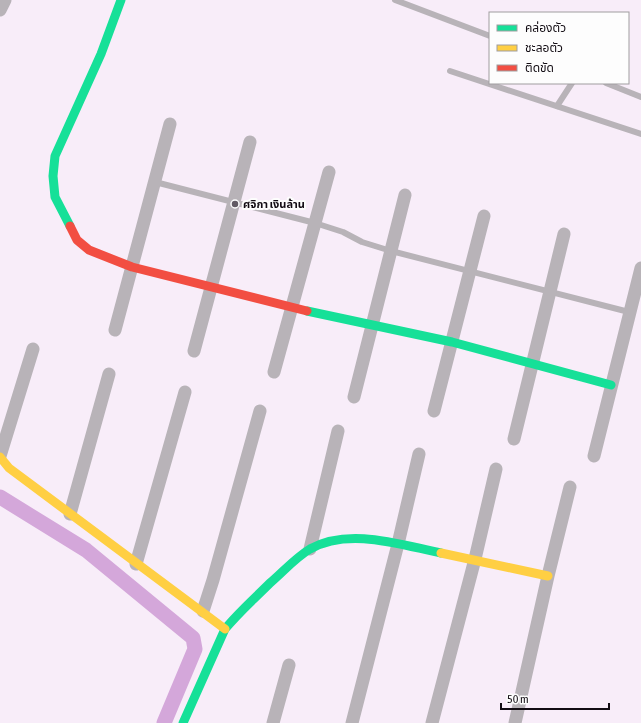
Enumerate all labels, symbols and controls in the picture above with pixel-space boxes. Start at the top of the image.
legend [489,12,629,84]
text: คล่องตัว [525,21,566,35]
text: ชะลอตัว [525,41,563,55]
text: ติดขัด [525,61,554,75]
place label: ศจิกา เงินล้าน [243,198,305,210]
marker: ศจิกา เงินล้าน [230,199,240,209]
scale bar [501,685,609,711]
text: 50 m [507,692,529,706]

